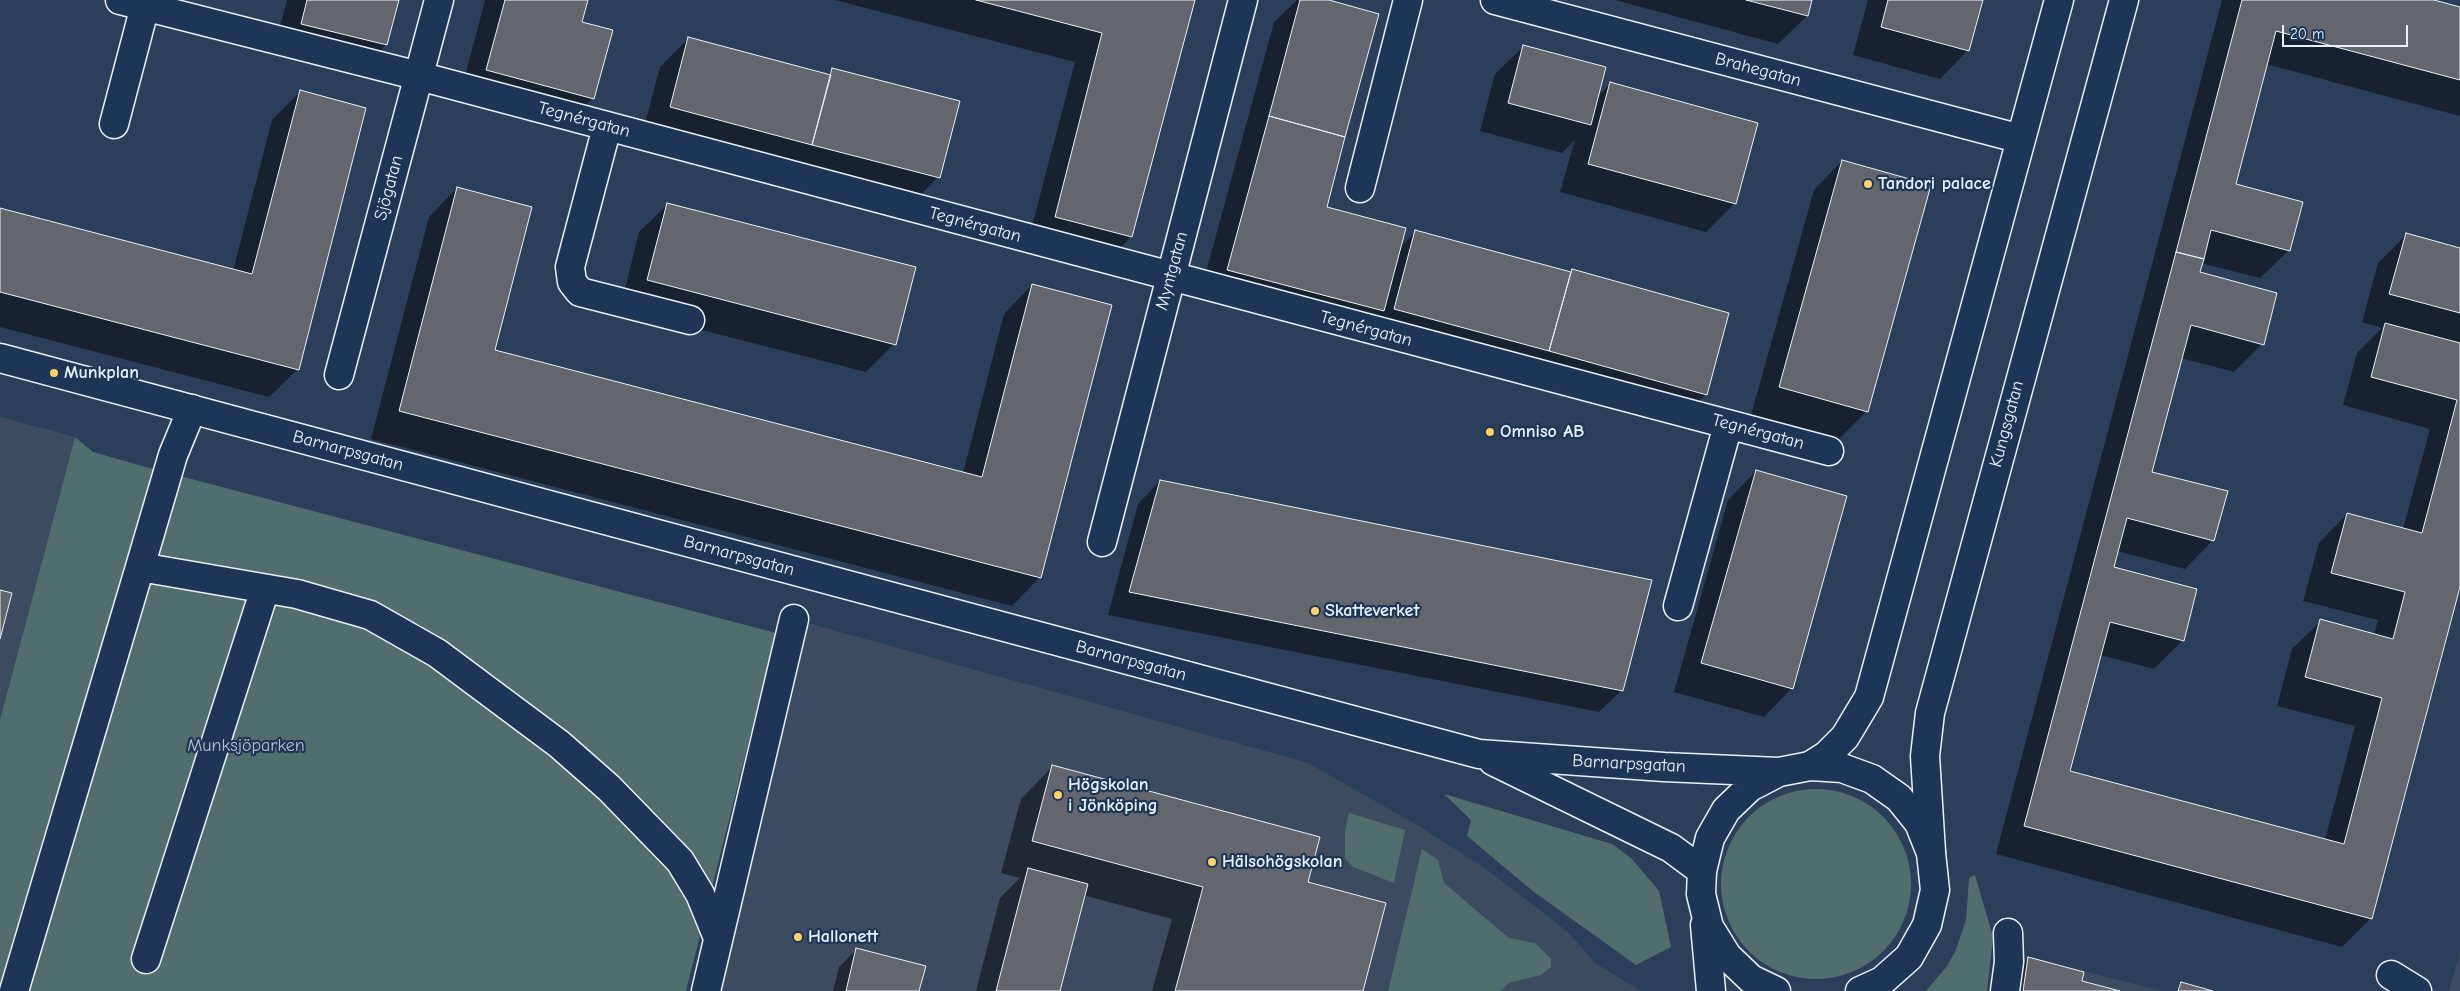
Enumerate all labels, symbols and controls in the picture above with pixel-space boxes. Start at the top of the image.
scale bar [2285,15,2411,47]
text: 20 m [2290,25,2324,43]
street label: Brahegatan [1712,48,1804,92]
street label: Tegnérgatan [535,97,633,143]
street label: Sjögatan [370,153,408,223]
place label: Tandori palace [1878,173,1991,195]
marker: Tandori palace [1862,178,1874,190]
street label: Tegnérgatan [926,202,1024,248]
street label: Myntgatan [1151,229,1193,313]
street label: Tegnérgatan [1317,306,1415,352]
place label: Munkplan [64,362,139,384]
marker: Munkplan [48,367,60,379]
street label: Kungsgatan [1985,378,2029,470]
street label: Tegnérgatan [1709,409,1807,455]
place label: Omniso AB [1500,421,1584,443]
street label: Barnarpsgatan [290,426,406,476]
marker: Omniso AB [1484,426,1496,438]
street label: Barnarpsgatan [681,531,797,581]
place label: Skatteverket [1325,600,1419,622]
marker: Skatteverket [1309,605,1321,617]
street label: Barnarpsgatan [1073,636,1189,686]
park label: Munksjöparken [187,735,305,757]
street label: Barnarpsgatan [1572,750,1686,778]
place label: Högskolan i Jönköping [1068,774,1158,816]
marker: Högskolan i Jönköping [1052,789,1064,801]
place label: Hälsohögskolan [1222,851,1342,873]
marker: Hälsohögskolan [1206,856,1218,868]
place label: Hallonett [808,926,878,948]
marker: Hallonett [792,931,804,943]

